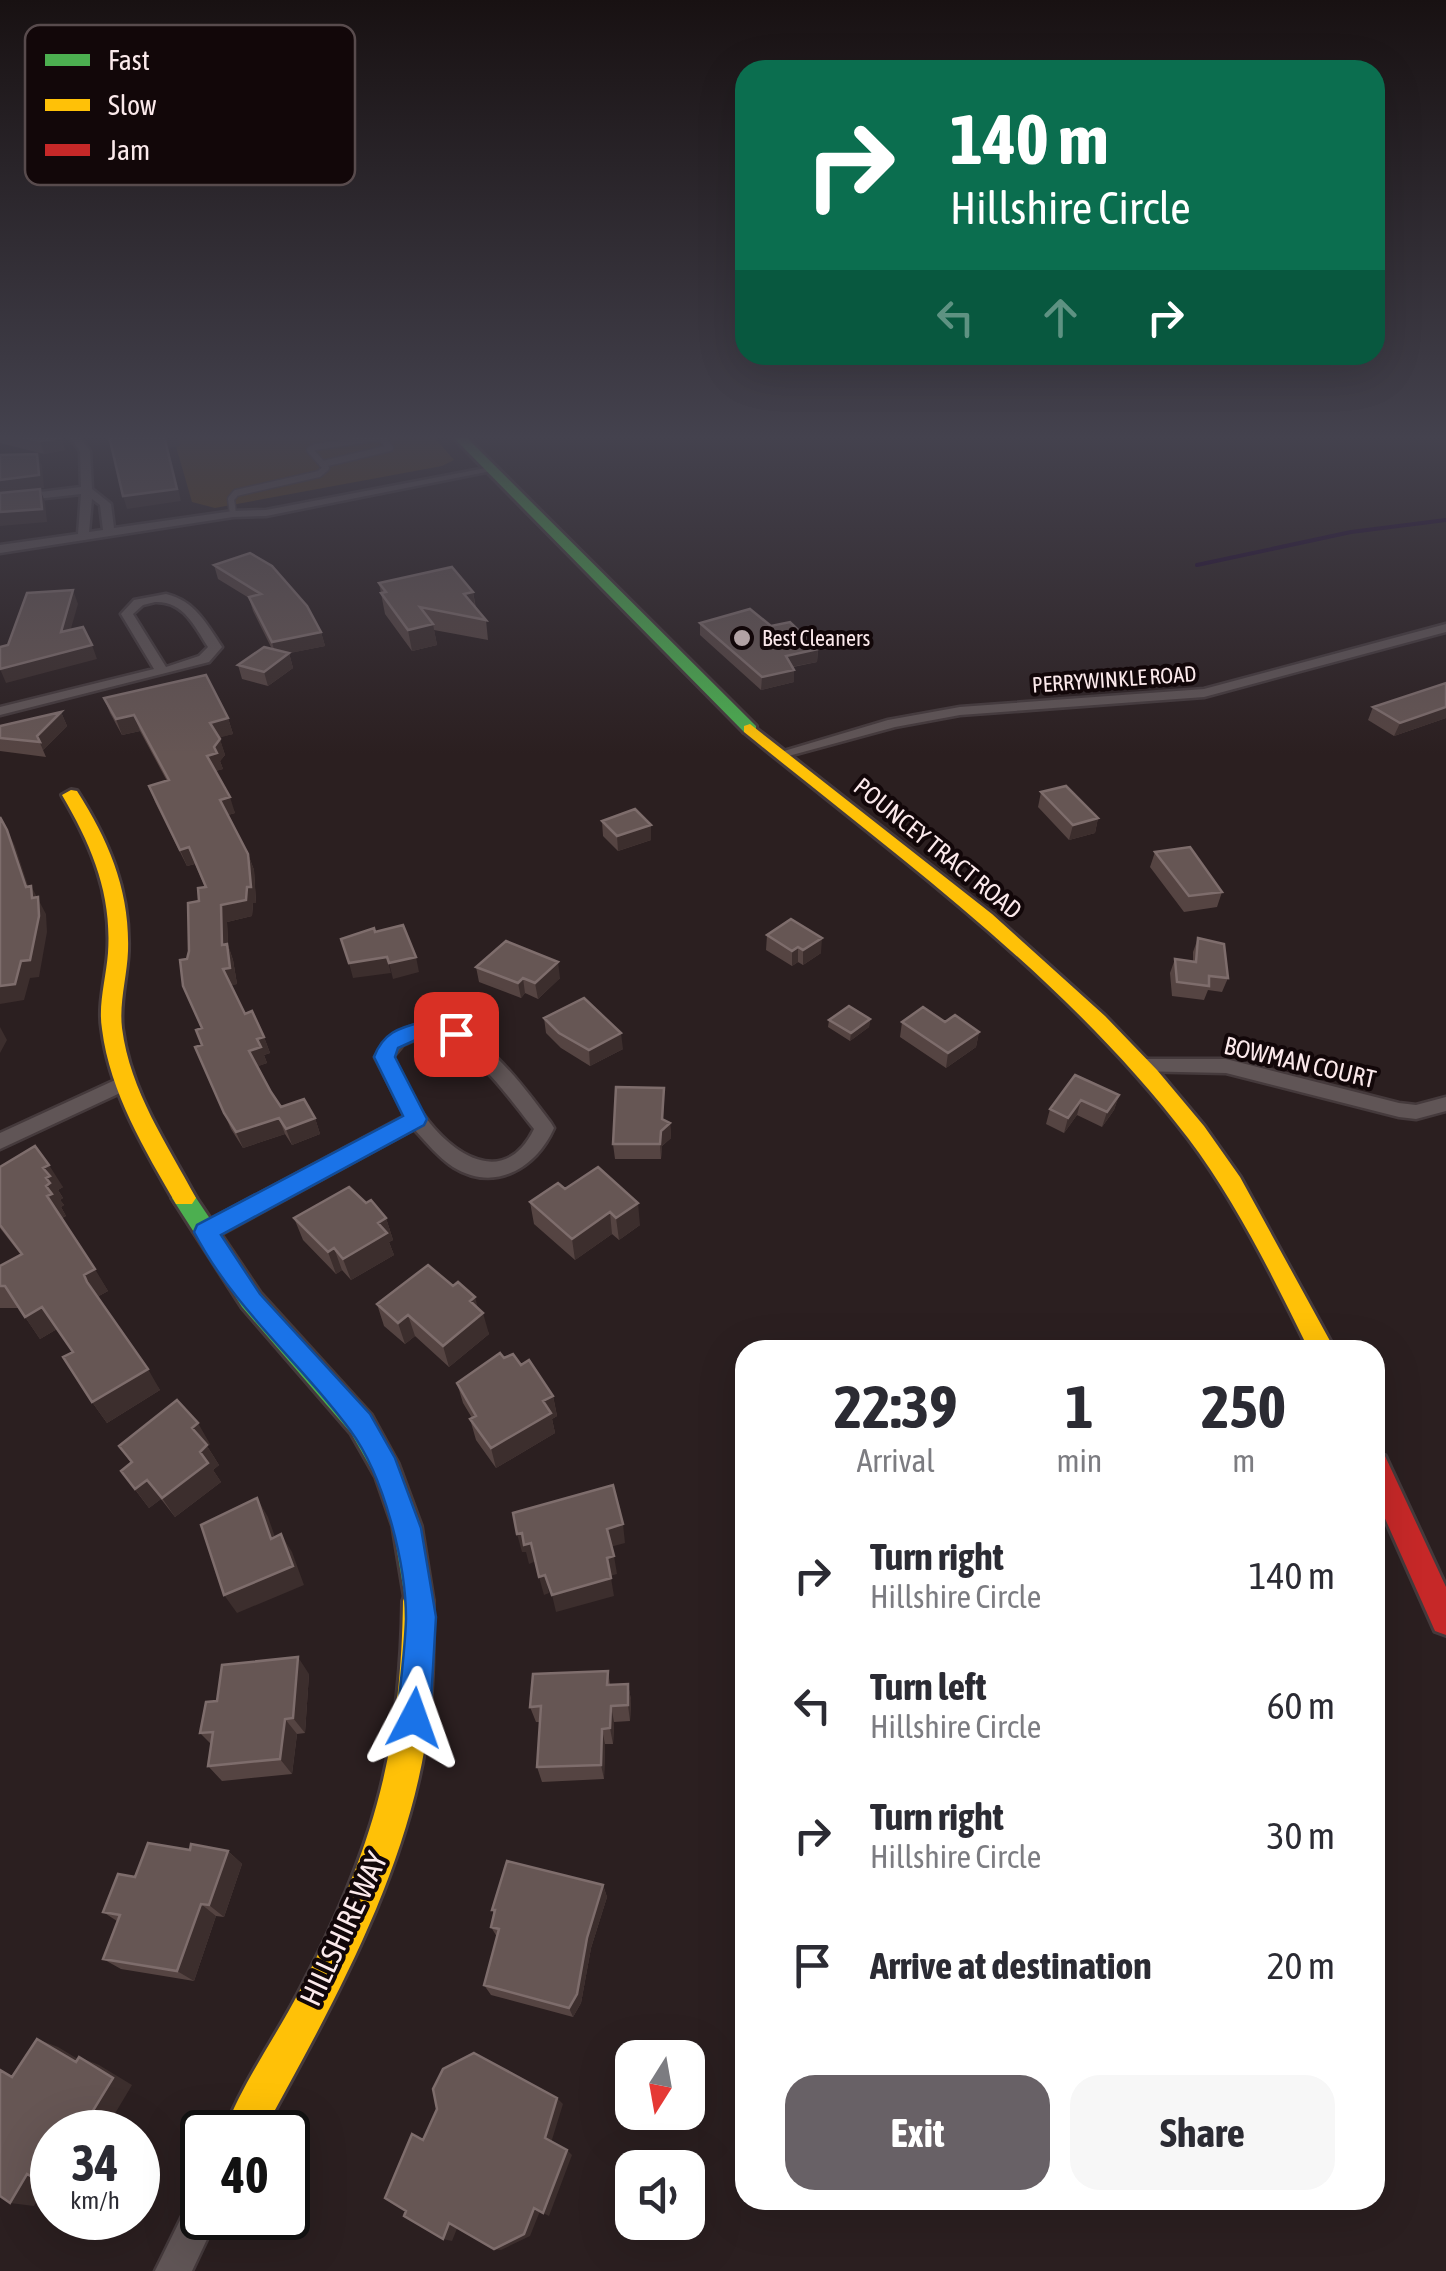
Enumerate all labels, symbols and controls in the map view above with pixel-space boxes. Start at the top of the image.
legend [25,25,355,185]
text: Fast [108,44,150,76]
text: Slow [108,89,157,121]
text: 140 m [950,99,1109,179]
icon: right [785,100,915,230]
text: Jam [108,134,150,166]
text: Hillshire Circle [950,182,1191,234]
icon: left [928,290,983,345]
icon: ahead [1033,290,1088,345]
icon: right [1138,290,1193,345]
place label: Best Cleaners [762,625,870,651]
marker: Best Cleaners [731,627,753,649]
street label: PERRYWINKLE ROAD [1031,660,1197,698]
street label: POUNCEY TRACT ROAD [849,772,1027,924]
pin [414,992,499,1077]
icon: arrive [429,1007,484,1062]
street label: BOWMAN COURT [1221,1031,1379,1093]
text: 22:39 [834,1372,957,1441]
text: 1 [1065,1372,1094,1441]
text: 250 [1201,1372,1286,1441]
text: Arrival [857,1442,935,1479]
text: min [1056,1442,1102,1479]
text: m [1232,1442,1255,1479]
text: Turn right [870,1535,1004,1578]
icon: right [785,1548,840,1603]
text: 140 m [1249,1554,1335,1597]
text: Hillshire Circle [870,1578,1041,1615]
text: Turn left [870,1665,986,1708]
position arrow [362,1666,466,1770]
icon: left [785,1678,840,1733]
text: 60 m [1267,1684,1335,1727]
text: Hillshire Circle [870,1708,1041,1745]
text: Turn right [870,1795,1004,1838]
icon: right [785,1808,840,1863]
text: 30 m [1267,1814,1335,1857]
text: Hillshire Circle [870,1838,1041,1875]
street label: HILLSHIRE WAY [293,1846,394,2011]
icon: arrive [785,1938,840,1993]
text: Arrive at destination [870,1944,1152,1987]
text: 20 m [1267,1944,1335,1987]
north arrow [615,2040,705,2130]
map controls [615,2040,705,2240]
button: Exit [785,2075,1050,2190]
button: Share [1070,2075,1335,2190]
speed limit sign: 40 [180,2110,310,2240]
text: 34 [71,2134,118,2192]
button: sound [615,2150,705,2240]
text: km/h [70,2186,120,2214]

